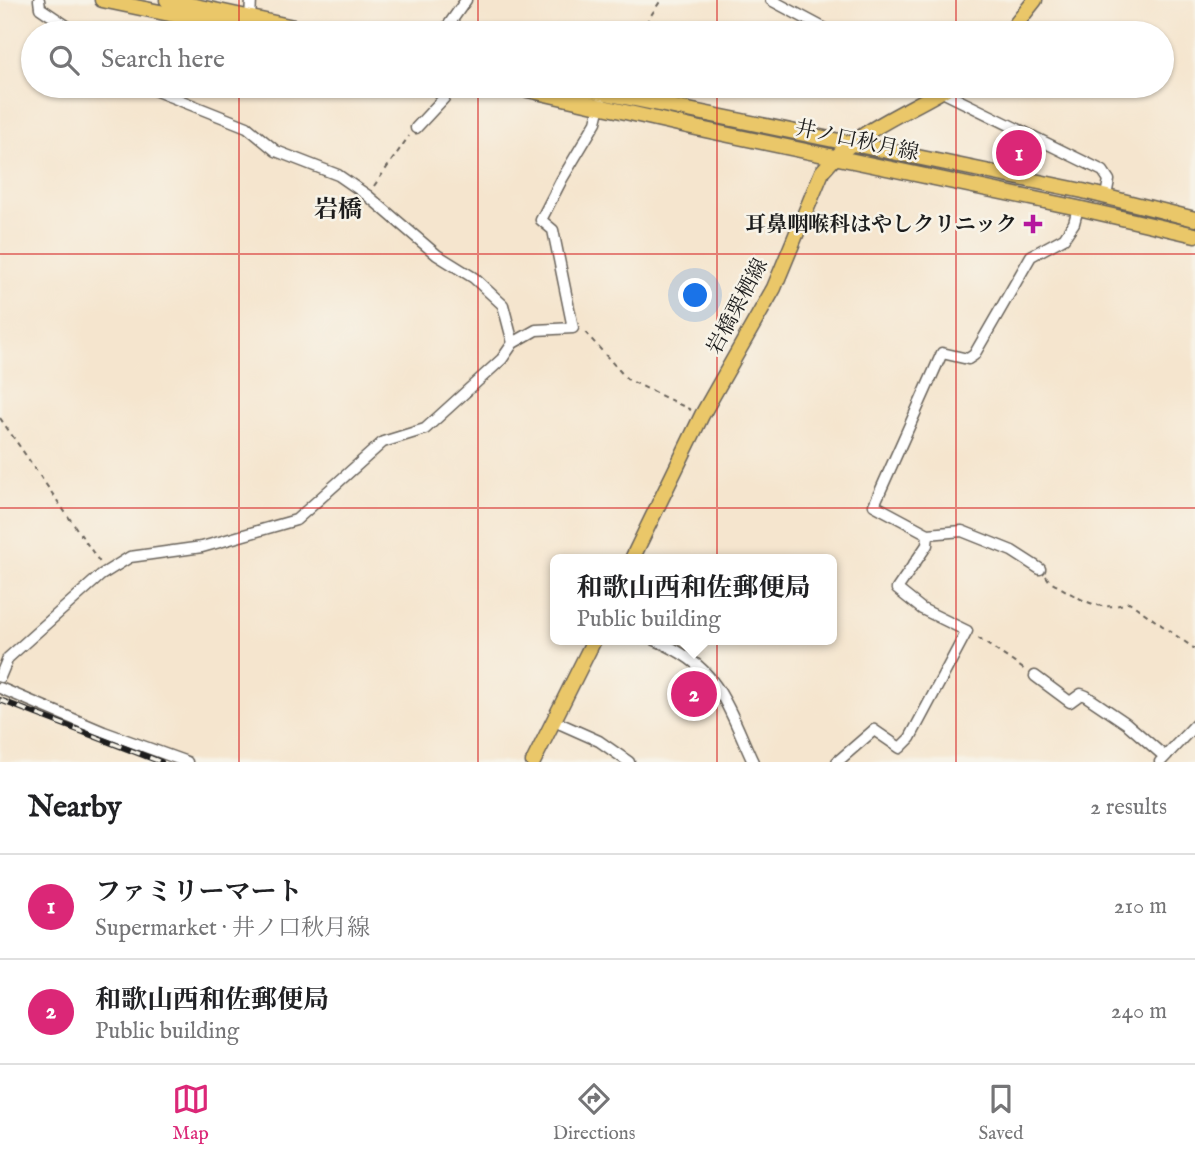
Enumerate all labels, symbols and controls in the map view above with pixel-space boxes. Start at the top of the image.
search box [21,21,1174,98]
icon: search [45,41,83,79]
text: Search here [101,43,225,76]
street label: 井ノ口秋月線 [792,115,921,168]
pin: 1 [996,127,1042,179]
district label: 岩橋 [314,195,362,226]
place label: 耳鼻咽喉科はやしクリニック [745,212,1017,239]
marker: 耳鼻咽喉科はやしクリニック [1023,214,1043,234]
street label: 岩橋栗栖線 [702,254,775,359]
your location [678,278,712,312]
popup [550,554,837,645]
text: 和歌山西和佐郵便局 [576,572,811,605]
text: Public building [576,605,721,634]
pin: 2 [671,668,717,720]
text: Nearby [28,789,121,827]
text: 2 results [1090,793,1167,822]
text: ファミリーマート [95,876,302,909]
text: 1 [47,892,55,921]
text: 210 m [1114,892,1167,921]
text: Supermarket · 井ノ口秋月線 [95,914,370,943]
text: 和歌山西和佐郵便局 [95,984,329,1017]
text: 2 [46,997,56,1026]
text: 240 m [1111,997,1167,1026]
text: Public building [95,1017,239,1046]
tab: Map [172,1080,210,1146]
tab: Directions [553,1080,635,1146]
tab: Saved [978,1080,1023,1146]

